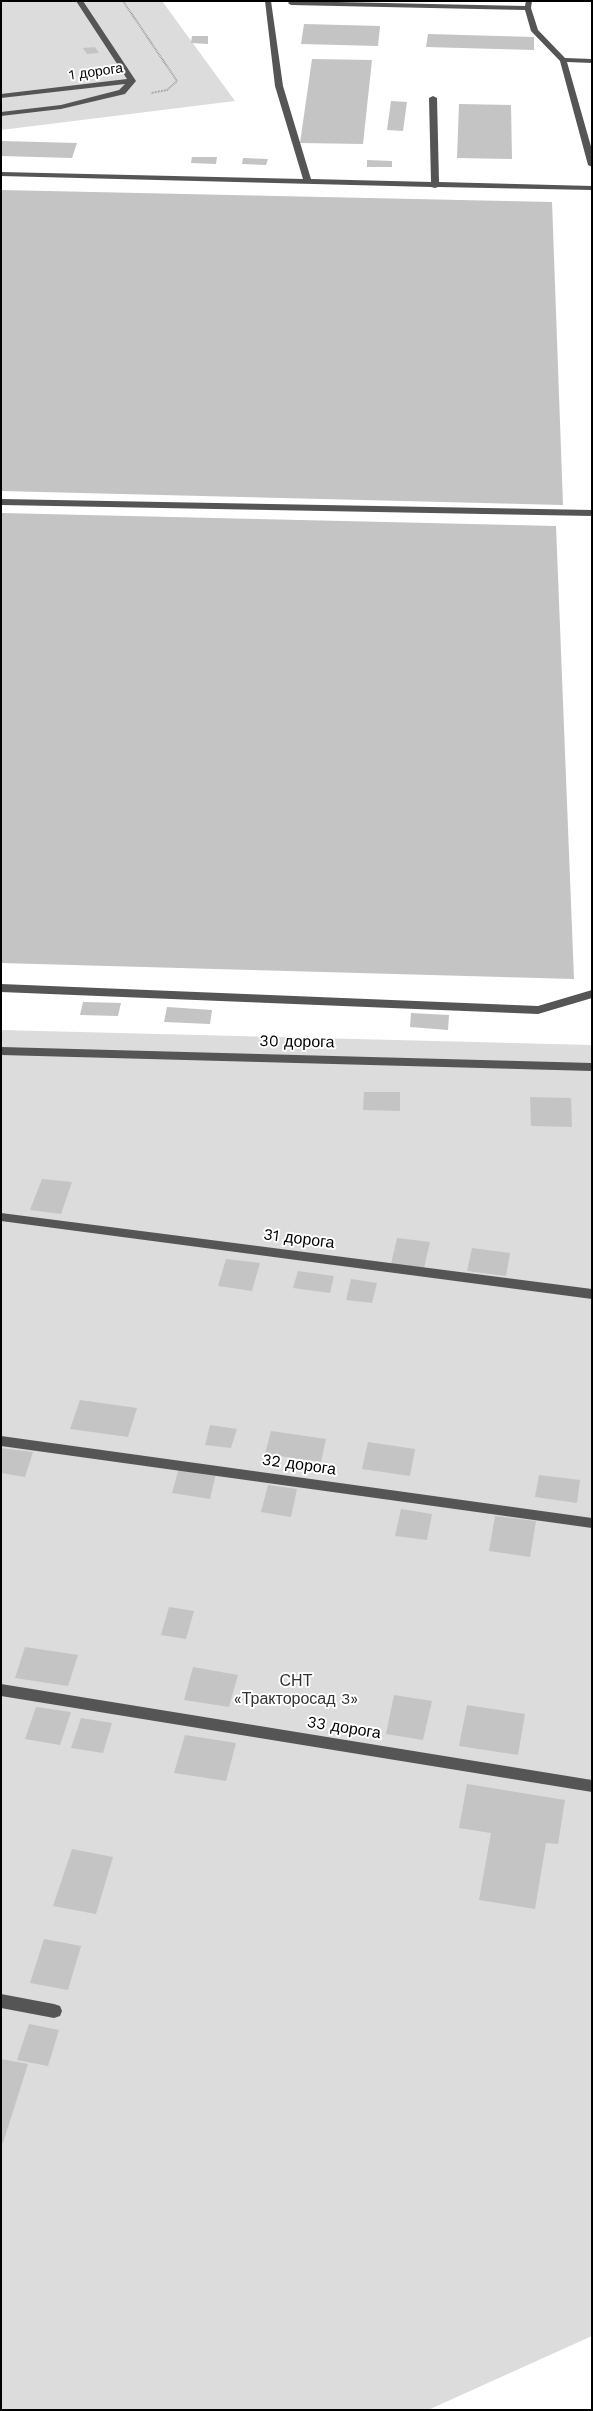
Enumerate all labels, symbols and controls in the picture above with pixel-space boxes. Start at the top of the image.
street label: 1 дорога [68,60,124,84]
street label: 30 дорога [259,1032,335,1052]
street label: 31 дорога [262,1225,336,1253]
street label: 32 дорога [261,1450,337,1480]
park label: СНТ «Тракторосад 3» [234,1671,358,1709]
street label: 33 дорога [306,1713,382,1743]

